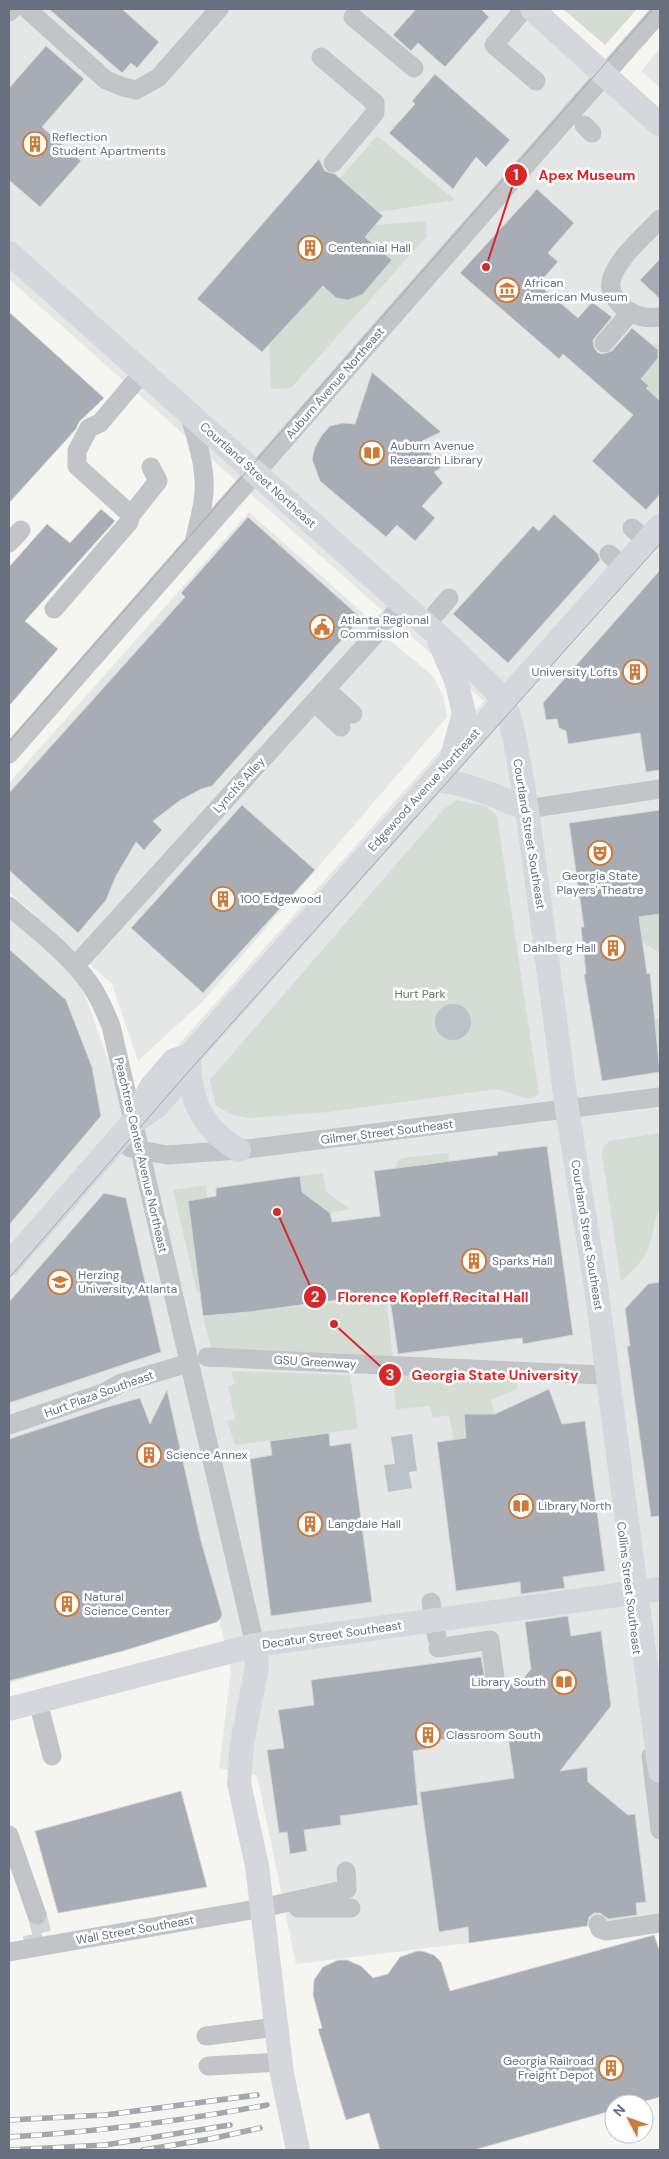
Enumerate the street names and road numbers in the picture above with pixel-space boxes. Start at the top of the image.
street label: Auburn Avenue Northeast [282,324,388,442]
street label: Courtland Street Northeast [197,419,320,532]
street label: Edgewood Avenue Northeast [364,725,484,855]
street label: Lynch's Alley [210,753,269,816]
street label: Courtland Street Southeast [509,758,549,911]
street label: Peachtree Center Avenue Northeast [111,1056,171,1255]
street label: Gilmer Street Southeast [320,1116,454,1148]
street label: Courtland Street Southeast [567,1159,607,1312]
street label: GSU Greenway [273,1352,357,1372]
street label: Hurt Plaza Southeast [42,1367,156,1421]
street label: Collins Street Southeast [613,1521,645,1656]
street label: Decatur Street Southeast [261,1617,403,1653]
street label: Wall Street Southeast [75,1912,196,1948]

